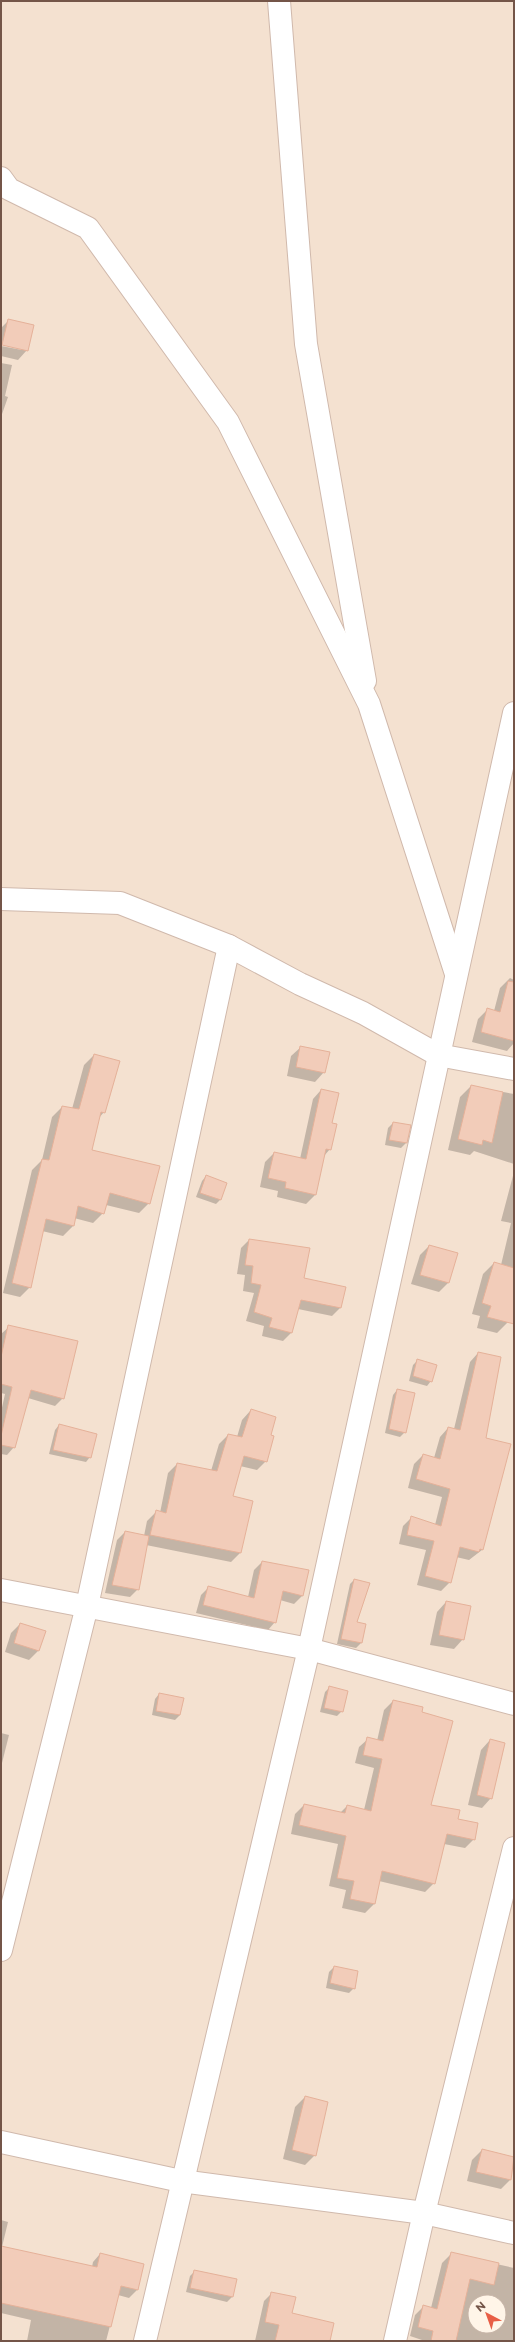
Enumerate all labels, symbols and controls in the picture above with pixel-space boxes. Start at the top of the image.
north arrow [467,2294,507,2334]
text: N [472,2298,488,2315]

